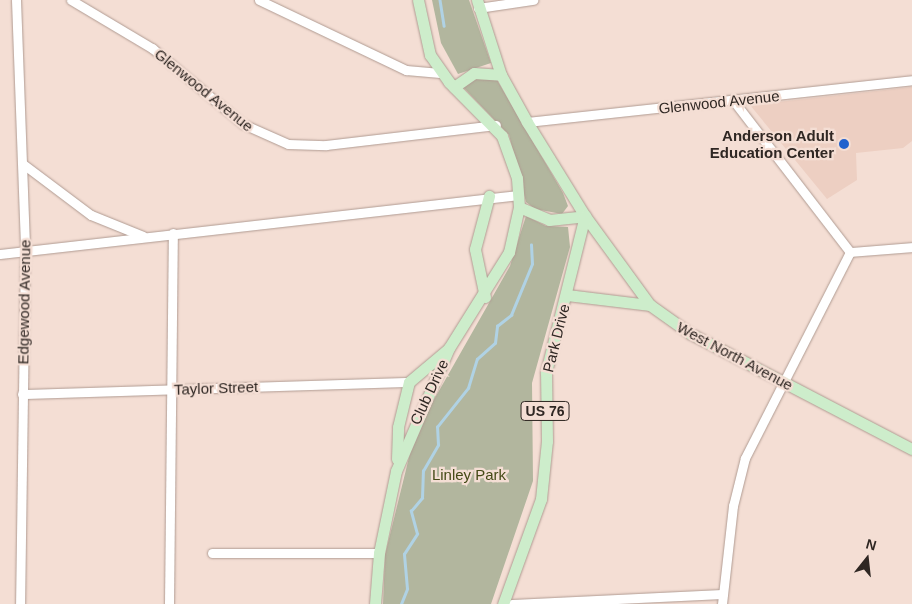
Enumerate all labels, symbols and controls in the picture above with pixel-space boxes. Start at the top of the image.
street label: Glenwood Avenue [151,45,257,135]
street label: Glenwood Avenue [657,87,781,117]
place label: Anderson Adult Education Center [710,126,834,161]
marker: Anderson Adult Education Center [838,138,850,150]
street label: Edgewood Avenue [14,239,34,365]
street label: Park Drive [539,302,573,374]
street label: West North Avenue [674,318,796,394]
street label: Club Drive [406,356,452,428]
street label: Taylor Street [174,378,258,398]
road number: US 76 [520,400,570,422]
park label: Linley Park [432,466,506,484]
north arrow [842,534,892,584]
text: N [864,535,878,554]

